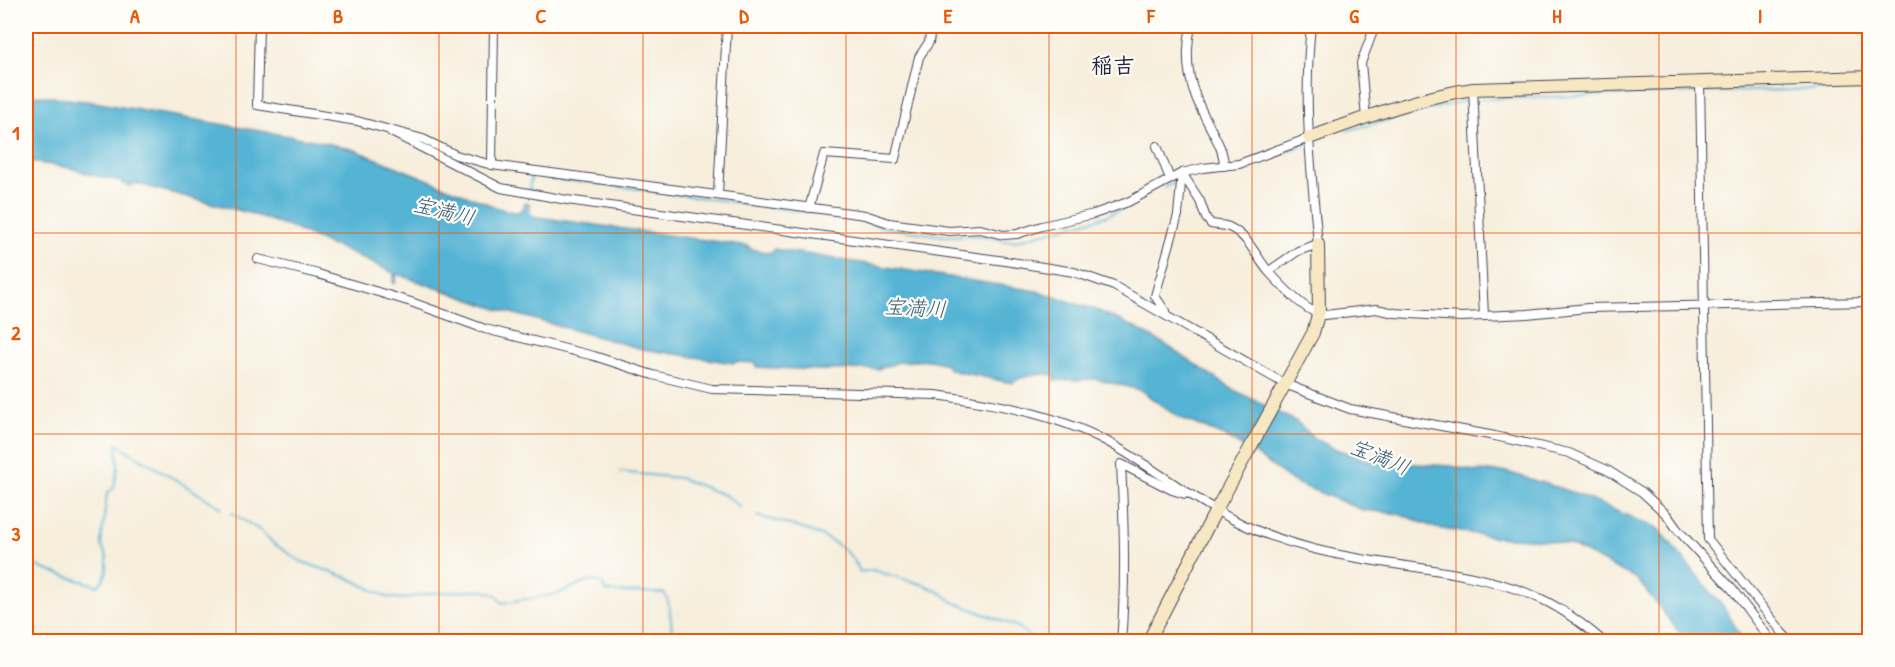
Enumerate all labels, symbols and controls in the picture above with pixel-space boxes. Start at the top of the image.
text: A [130,2,140,29]
text: B [333,2,343,29]
text: C [536,2,547,29]
text: D [739,2,749,29]
text: E [944,2,953,29]
text: F [1146,2,1156,29]
text: G [1349,2,1359,29]
text: H [1552,2,1562,29]
text: I [1758,2,1762,29]
district label: 稲吉 [1091,50,1135,80]
text: 1 [12,119,20,146]
water label: 宝満川 [410,189,478,232]
water label: 宝満川 [883,291,947,324]
text: 2 [11,319,21,346]
water label: 宝満川 [1346,431,1415,482]
text: 3 [12,520,21,547]

